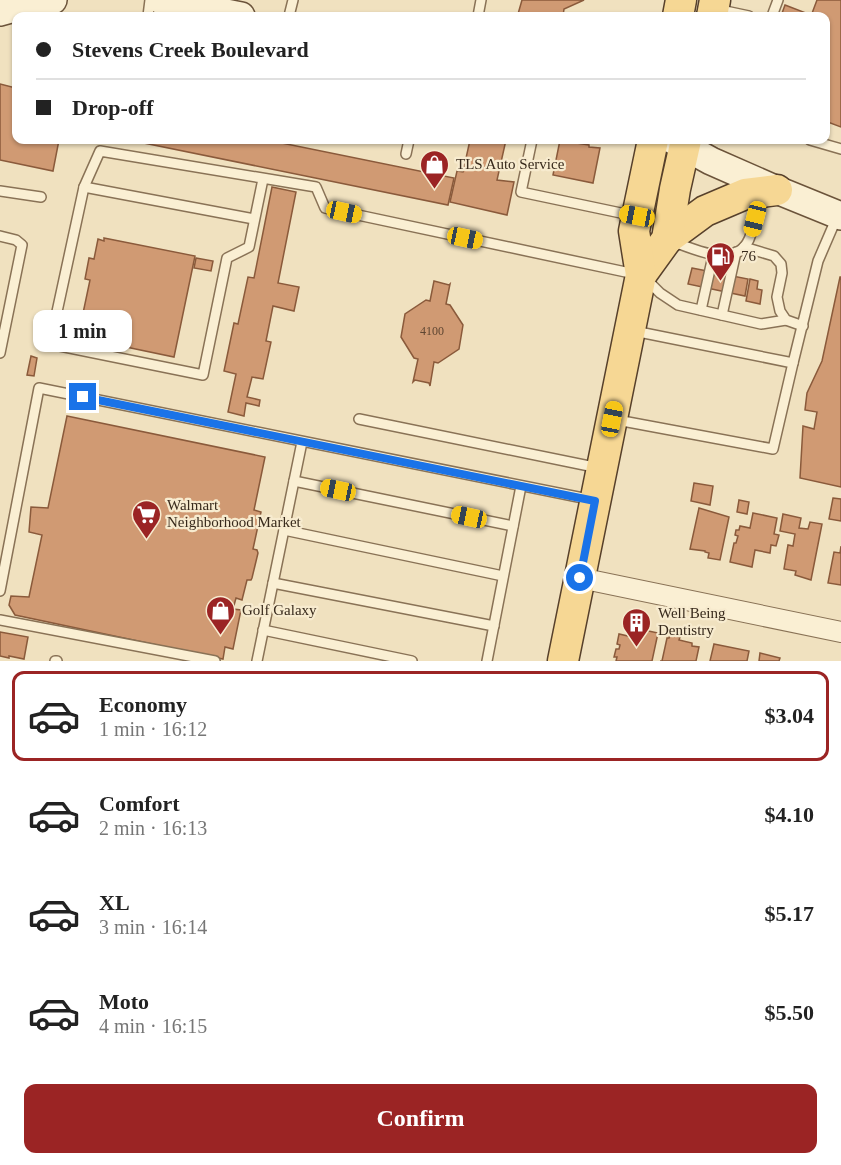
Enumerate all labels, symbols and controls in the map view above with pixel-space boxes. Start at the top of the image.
text: Stevens Creek Boulevard [72,37,309,62]
text: Drop-off [72,95,153,120]
shop icon: TLS Auto Service [419,148,451,190]
place label: TLS Auto Service [456,156,565,172]
car [325,199,363,225]
car [742,199,768,239]
car [618,204,656,228]
car [446,225,484,251]
fuel station icon: 76 [704,240,736,282]
place label: 76 [741,248,757,264]
callout: 1 min [34,310,132,352]
text: 1 min [58,320,107,342]
house number: 4100 [420,324,444,338]
route end [69,383,96,410]
car [600,400,624,438]
car [319,477,357,503]
place label: Walmart Neighborhood Market [167,497,302,530]
supermarket icon: Walmart Neighborhood Market [130,498,162,540]
car [450,504,488,530]
route start [566,564,593,591]
shop icon: Golf Galaxy [205,594,237,636]
place label: Golf Galaxy [242,602,317,618]
place label: Well Being Dentistry [658,605,726,638]
building icon: Well Being Dentistry [621,606,653,648]
icon: car [27,689,81,743]
text: Economy [99,692,187,717]
text: $3.04 [765,703,814,728]
text: 1 min · 16:12 [99,718,207,740]
icon: car [27,788,81,842]
text: Comfort [99,791,180,816]
text: $4.10 [765,802,814,827]
text: 2 min · 16:13 [99,817,207,839]
icon: car [27,887,81,941]
text: XL [99,890,130,915]
text: $5.17 [765,901,814,926]
text: 3 min · 16:14 [99,916,207,938]
icon: car [27,986,81,1040]
text: Moto [99,989,149,1014]
text: $5.50 [765,1000,814,1025]
text: 4 min · 16:15 [99,1015,207,1037]
button: Confirm [24,1084,817,1153]

